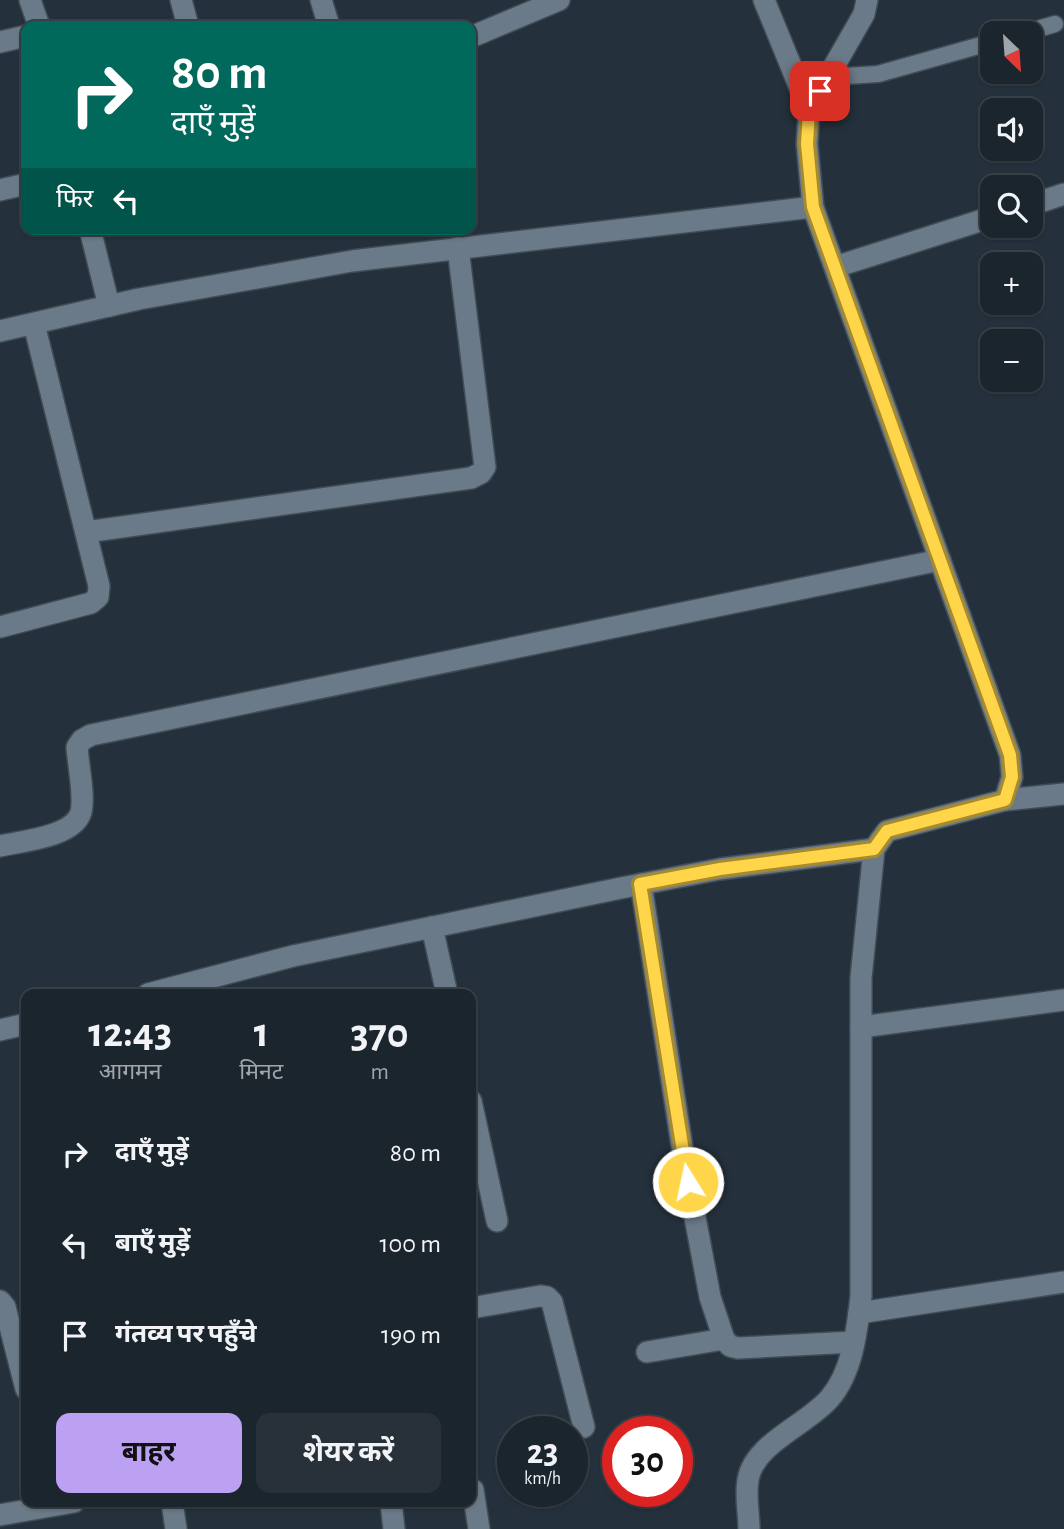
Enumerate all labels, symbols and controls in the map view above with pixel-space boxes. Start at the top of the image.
north arrow [980,21,1043,84]
map controls [980,21,1043,392]
icon: right [56,49,147,140]
text: 80 m [171,49,268,98]
pin [790,61,850,121]
icon: arrive [801,72,839,110]
button: sound [980,98,1043,161]
text: दाएँ मुड़ें [171,107,256,139]
button: search [980,175,1043,238]
icon: left [107,182,145,220]
text: फिर [56,186,93,212]
button: + [980,252,1043,315]
button: − [980,329,1043,392]
text: 12:43 [88,1012,172,1054]
text: 1 [254,1012,269,1054]
text: 370 [351,1013,409,1055]
text: आगमन [99,1061,162,1084]
text: मिनट [239,1061,283,1084]
text: m [370,1061,389,1084]
icon: right [56,1135,94,1173]
text: दाएँ मुड़ें [115,1139,189,1165]
text: 80 m [390,1140,441,1166]
position arrow [651,1145,725,1219]
icon: left [56,1226,94,1264]
text: बाएँ मुड़ें [115,1230,190,1256]
text: 100 m [380,1231,441,1257]
icon: arrive [56,1317,94,1355]
text: गंतव्य पर पहुँचे [115,1321,257,1347]
text: 190 m [381,1322,441,1348]
button: बाहर [56,1413,242,1493]
button: शेयर करें [256,1413,441,1493]
speed limit sign: 30 [602,1416,693,1507]
text: 23 [527,1435,558,1470]
text: km/h [524,1470,561,1488]

